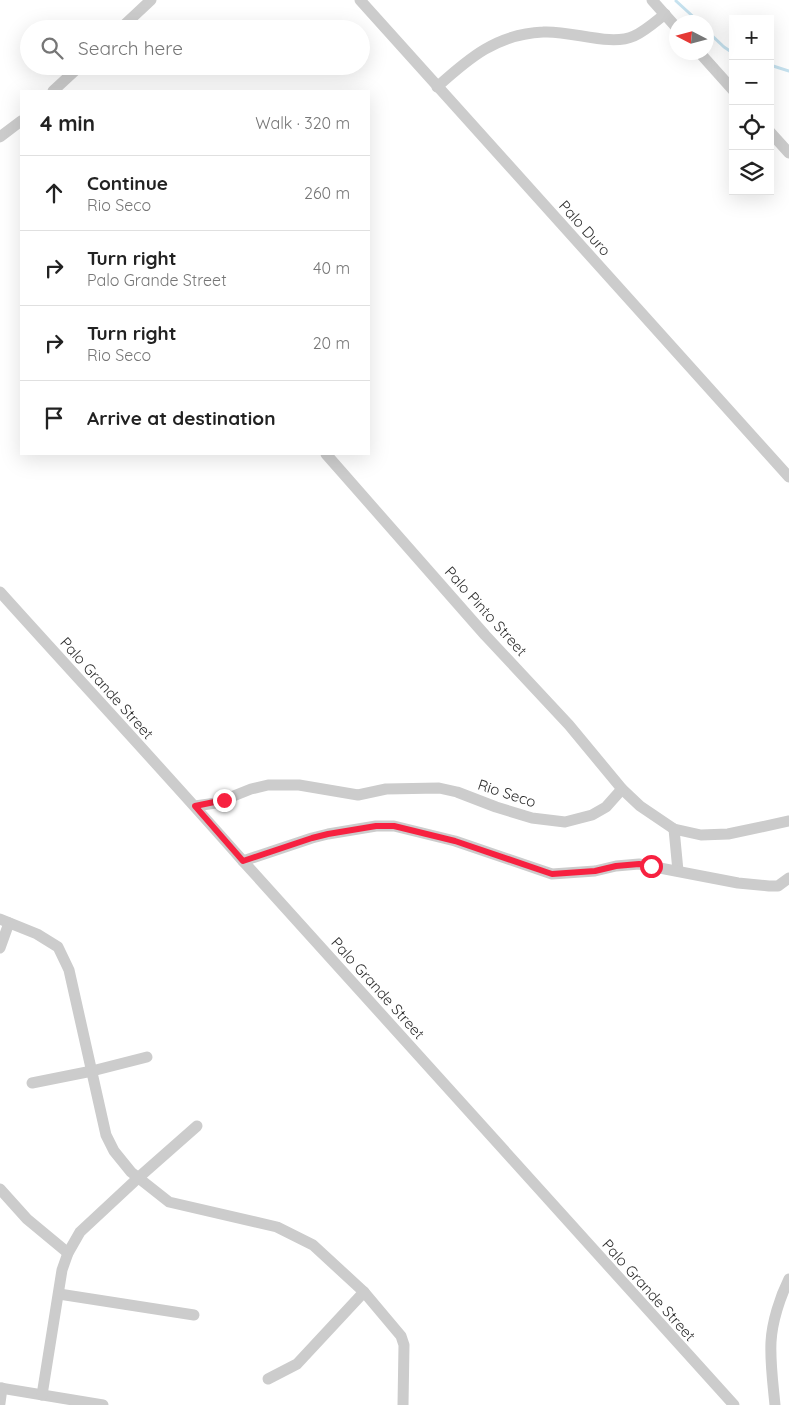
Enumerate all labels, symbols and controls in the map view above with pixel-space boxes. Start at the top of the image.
north arrow [669,15,714,60]
map controls [729,15,774,195]
button: + [729,15,774,60]
search box [20,20,370,75]
icon: search [38,34,66,62]
text: Search here [78,36,183,60]
button: − [729,60,774,105]
button: locate [729,105,774,150]
text: 4 min [40,110,95,136]
text: Walk · 320 m [255,113,350,133]
button: layers [729,150,774,195]
text: Continue [87,171,168,195]
icon: ahead [40,179,68,207]
text: 260 m [304,183,350,203]
text: Rio Seco [87,195,151,215]
street label: Palo Duro [555,196,615,260]
text: Turn right [87,246,176,270]
icon: right [40,254,68,282]
text: 40 m [313,258,350,278]
text: Palo Grande Street [87,270,227,290]
text: Turn right [87,321,176,345]
icon: right [40,329,68,357]
text: 20 m [313,333,350,353]
text: Rio Seco [87,345,151,365]
icon: arrive [40,404,68,432]
text: Arrive at destination [87,406,276,430]
street label: Palo Pinto Street [441,562,531,660]
street label: Palo Grande Street [56,633,158,743]
street label: Rio Seco [475,775,539,811]
route end [213,789,236,812]
route start [640,855,663,878]
street label: Palo Grande Street [327,933,429,1043]
street label: Palo Grande Street [598,1235,700,1345]

